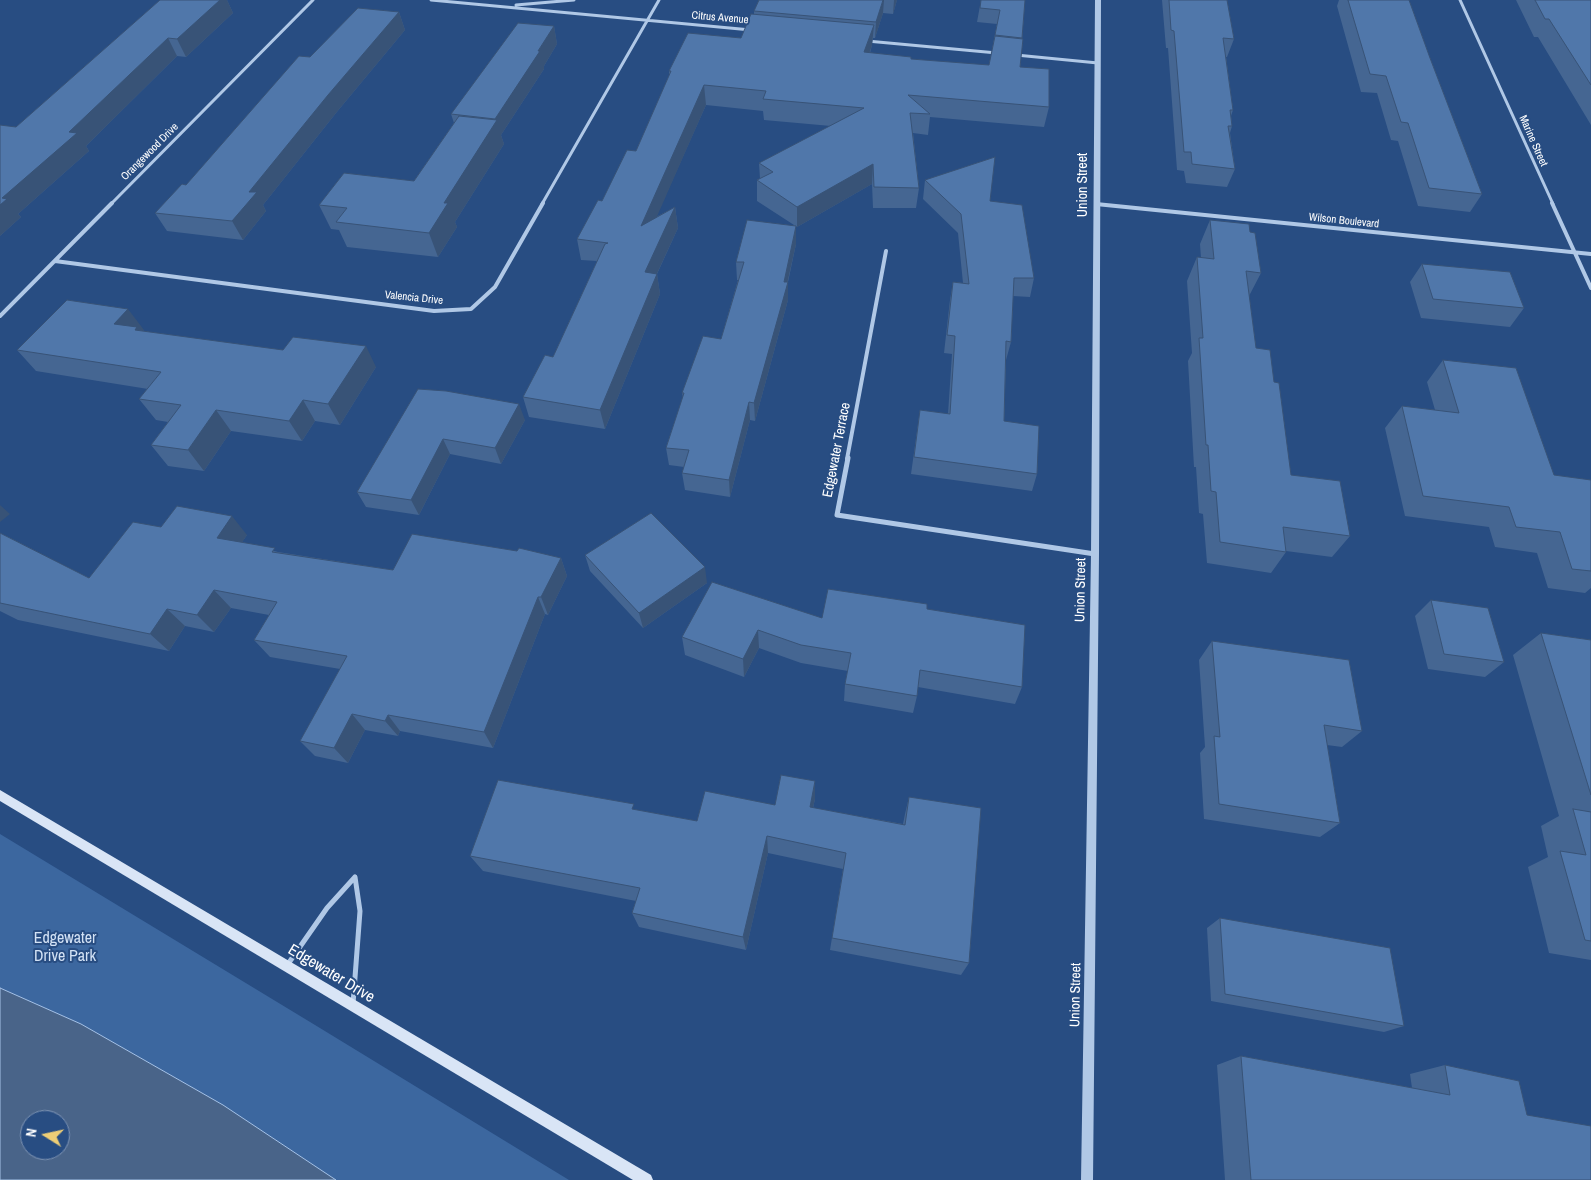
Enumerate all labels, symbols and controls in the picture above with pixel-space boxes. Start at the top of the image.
street label: Citrus Avenue [691,9,749,27]
street label: Marine Street [1516,113,1550,169]
street label: Orangewood Drive [119,121,181,183]
street label: Union Street [1075,153,1091,217]
street label: Wilson Boulevard [1308,211,1380,231]
street label: Valencia Drive [384,288,444,308]
street label: Edgewater Terrace [820,401,854,499]
street label: Union Street [1072,558,1090,622]
park label: Edgewater Drive Park [34,929,96,967]
street label: Edgewater Drive [284,941,378,1007]
street label: Union Street [1067,963,1085,1027]
north arrow [20,1110,70,1160]
text: N [22,1127,41,1138]

